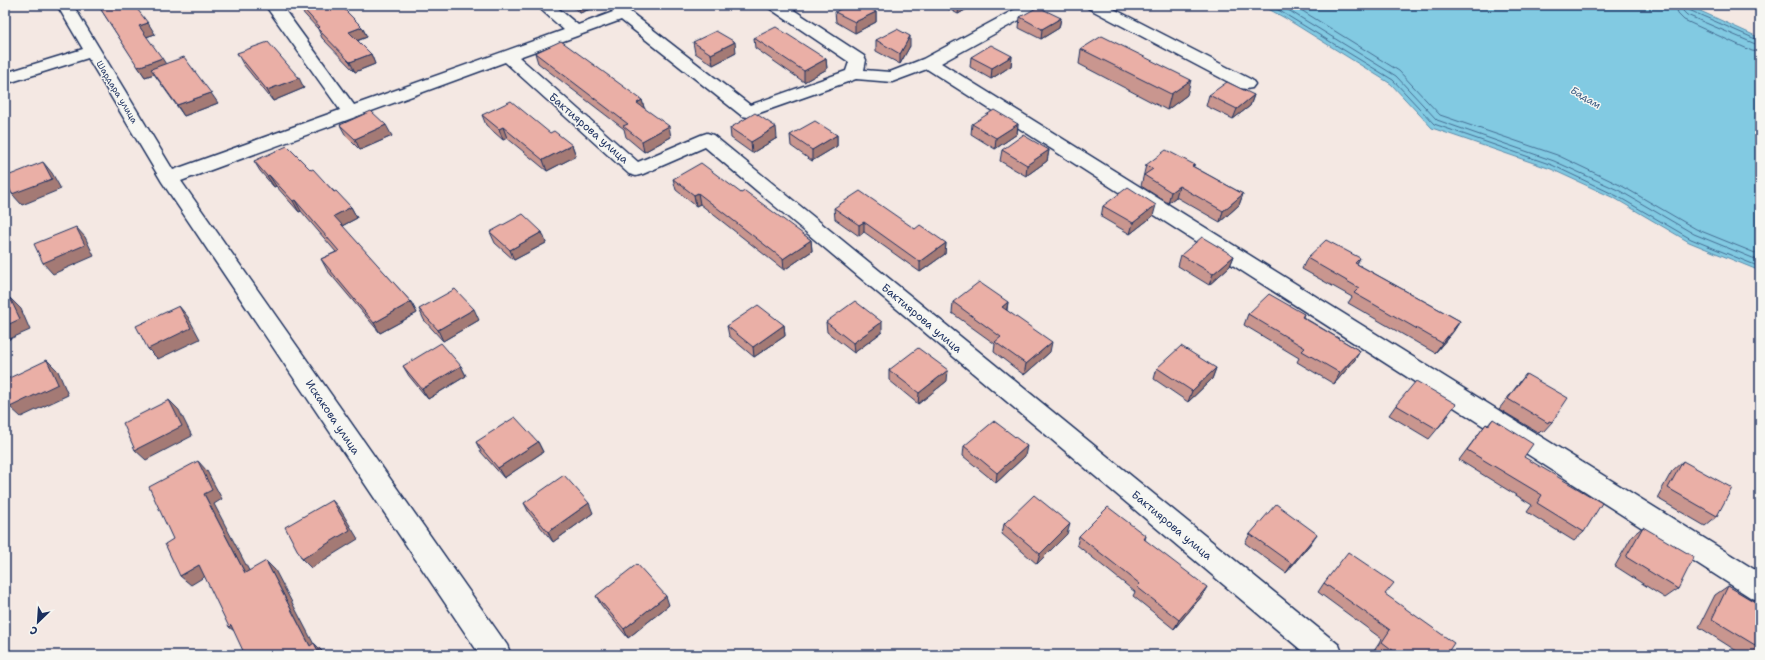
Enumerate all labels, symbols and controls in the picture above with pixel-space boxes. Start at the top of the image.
street label: Шардара улица [94,58,141,126]
water label: Бадам [1568,83,1603,112]
street label: Бактиярова улица [546,90,632,167]
street label: Бактиярова улица [878,280,965,357]
street label: Искакова улица [302,377,363,458]
street label: Бактиярова улица [1128,487,1215,564]
north arrow [18,602,58,642]
text: С [28,622,40,639]

